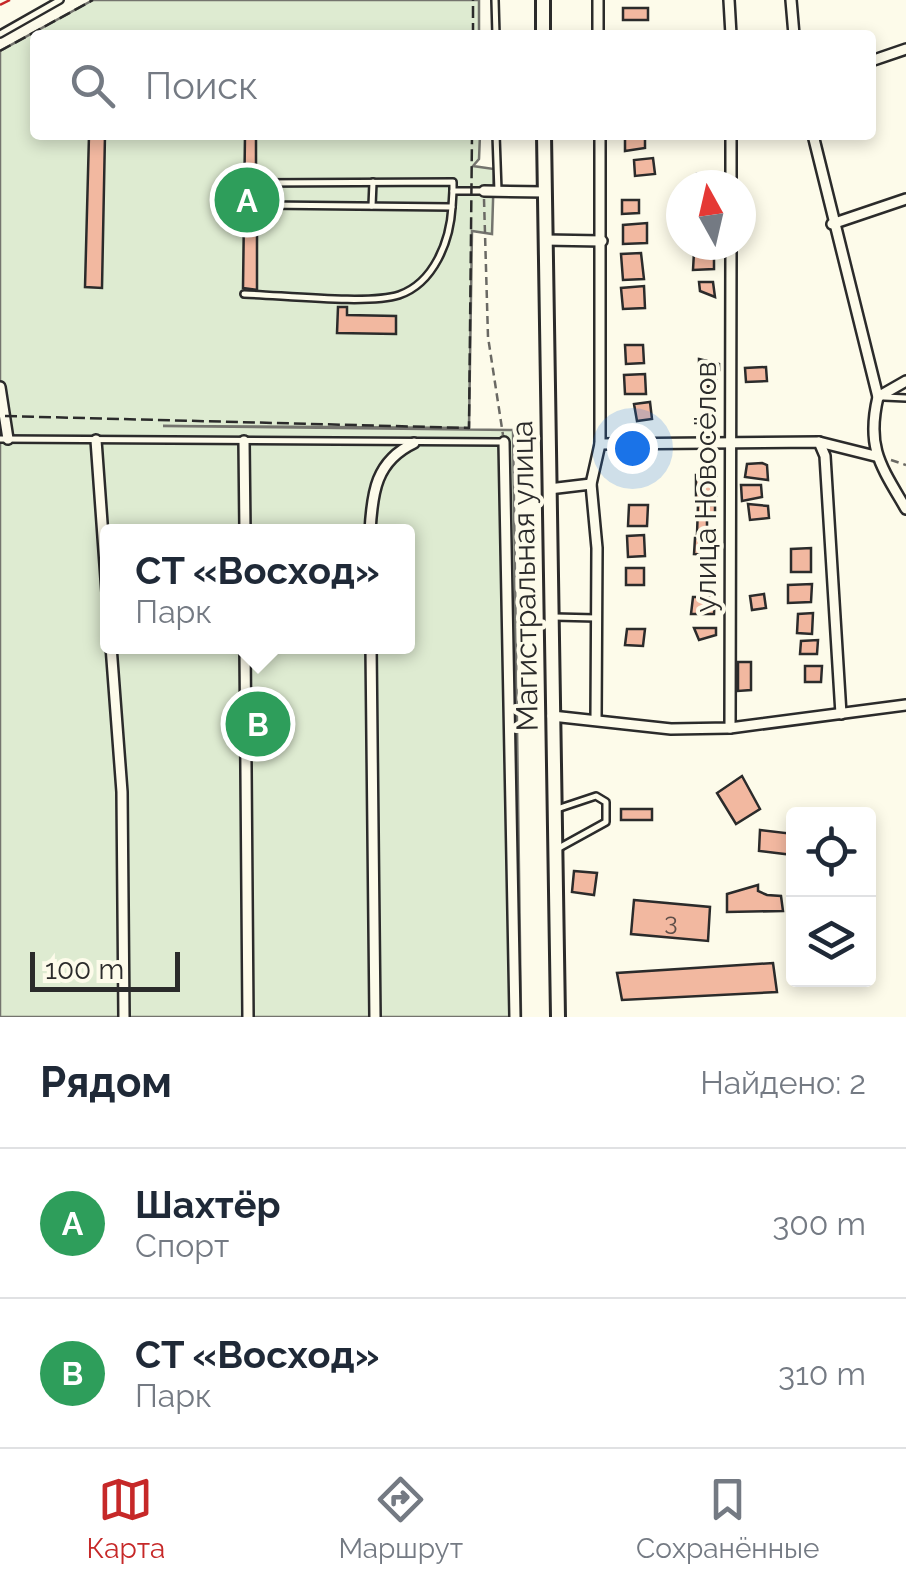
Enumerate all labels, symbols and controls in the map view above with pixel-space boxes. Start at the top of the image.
search box [30,30,876,140]
icon: search [65,58,120,113]
text: Поиск [145,63,258,108]
pin: A [214,162,280,238]
north arrow [666,170,756,260]
street label: улица Новосёлов [688,361,723,613]
street label: Магистральная улица [504,420,545,732]
your location [607,423,658,474]
popup [100,524,415,654]
text: СТ «Восход» [135,548,380,593]
text: Парк [135,593,212,630]
pin: B [226,686,290,762]
map controls [786,807,876,987]
button: locate [786,807,876,897]
button: layers [786,897,876,987]
house number: 3 [664,906,678,936]
scale bar [30,947,180,991]
text: 100 m [45,953,124,986]
text: Рядом [40,1058,172,1107]
text: Найдено: 2 [700,1064,866,1101]
text: Шахтёр [135,1182,281,1227]
text: A [62,1205,83,1242]
text: 300 m [772,1205,866,1242]
text: Спорт [135,1227,229,1264]
text: СТ «Восход» [135,1332,379,1377]
text: B [62,1355,83,1392]
text: 310 m [778,1355,866,1392]
text: Парк [135,1377,212,1414]
tab: Карта [87,1472,165,1565]
tab: Маршрут [338,1472,463,1565]
tab: Сохранённые [636,1472,819,1565]

